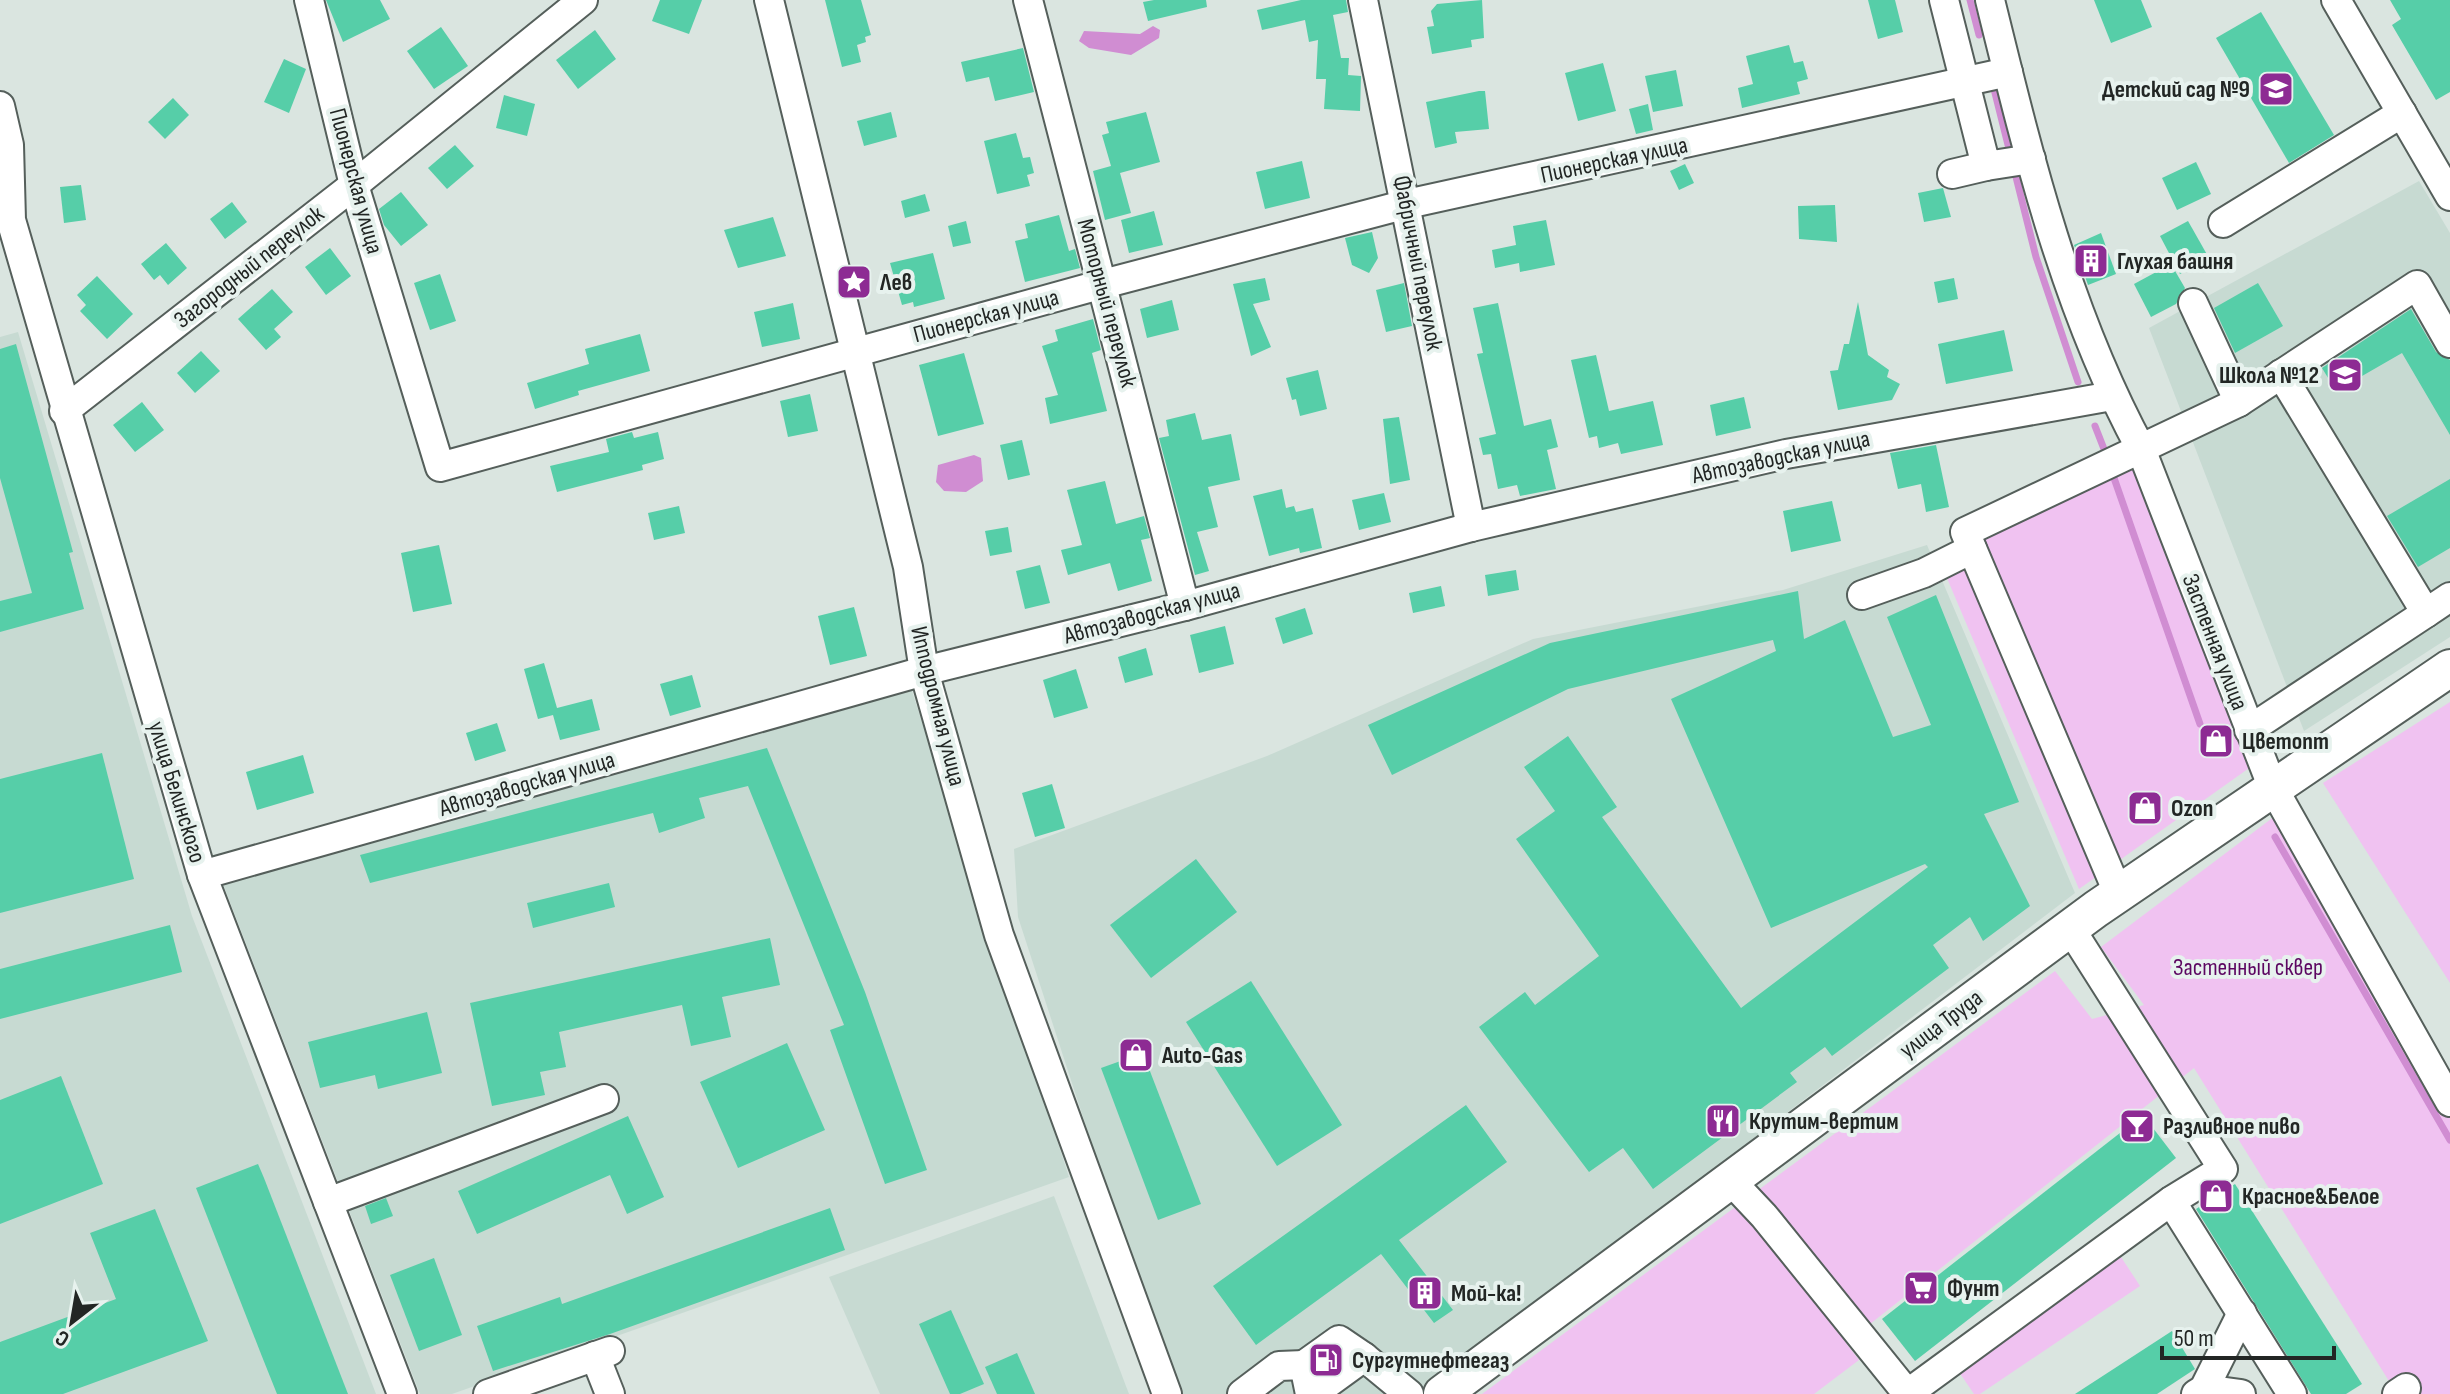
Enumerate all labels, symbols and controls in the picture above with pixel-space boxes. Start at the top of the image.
school or university icon: Детский сад №9 [2257,70,2295,108]
place label: Детский сад №9 [2102,75,2250,104]
street label: Пионерская улица [323,105,389,257]
street label: Пионерская улица [1538,130,1690,190]
street label: Фабричный переулок [1387,173,1449,354]
street label: Загородный переулок [168,199,330,334]
street label: Моторный переулок [1071,216,1144,391]
building icon: Глухая башня [2072,242,2110,280]
place label: Глухая башня [2117,247,2233,276]
place icon: Лев [835,263,873,301]
place label: Лев [879,268,912,297]
street label: Пионерская улица [910,283,1062,349]
school or university icon: Школа №12 [2326,356,2364,394]
place label: Школа №12 [2219,361,2319,390]
street label: Автозаводская улица [1689,424,1872,490]
street label: Застенная улица [2176,570,2254,714]
street label: Автозаводская улица [1060,576,1243,651]
street label: Ипподромная улица [904,623,972,789]
street label: улица Белинского [142,718,212,866]
shop icon: Цветопт [2197,722,2235,760]
place label: Цветопт [2242,727,2329,756]
street label: Автозаводская улица [435,745,618,823]
shop icon: Ozon [2126,789,2164,827]
place label: Ozon [2171,794,2214,823]
park label: Застенный сквер [2173,953,2323,982]
street label: улица Труда [1894,983,1988,1065]
shop icon: Auto-Gas [1117,1036,1155,1074]
place label: Auto-Gas [1161,1041,1243,1070]
restaurant icon: Крутим-вертим [1704,1102,1742,1140]
place label: Крутим-вертим [1749,1107,1899,1136]
bar icon: Разливное пиво [2118,1107,2156,1145]
place label: Разливное пиво [2163,1112,2300,1141]
shop icon: Красное&Белое [2197,1177,2235,1215]
place label: Красное&Белое [2242,1182,2379,1211]
supermarket icon: Фунт [1902,1269,1940,1307]
building icon: Мой-ка! [1406,1274,1444,1312]
place label: Фунт [1947,1274,1999,1303]
place label: Мой-ка! [1451,1279,1521,1308]
north arrow [32,1282,112,1362]
scale bar [2162,1310,2334,1360]
text: С [51,1323,74,1352]
text: 50 m [2174,1324,2214,1353]
fuel station icon: Сургутнефтегаз [1307,1341,1345,1379]
place label: Сургутнефтегаз [1352,1346,1509,1375]

